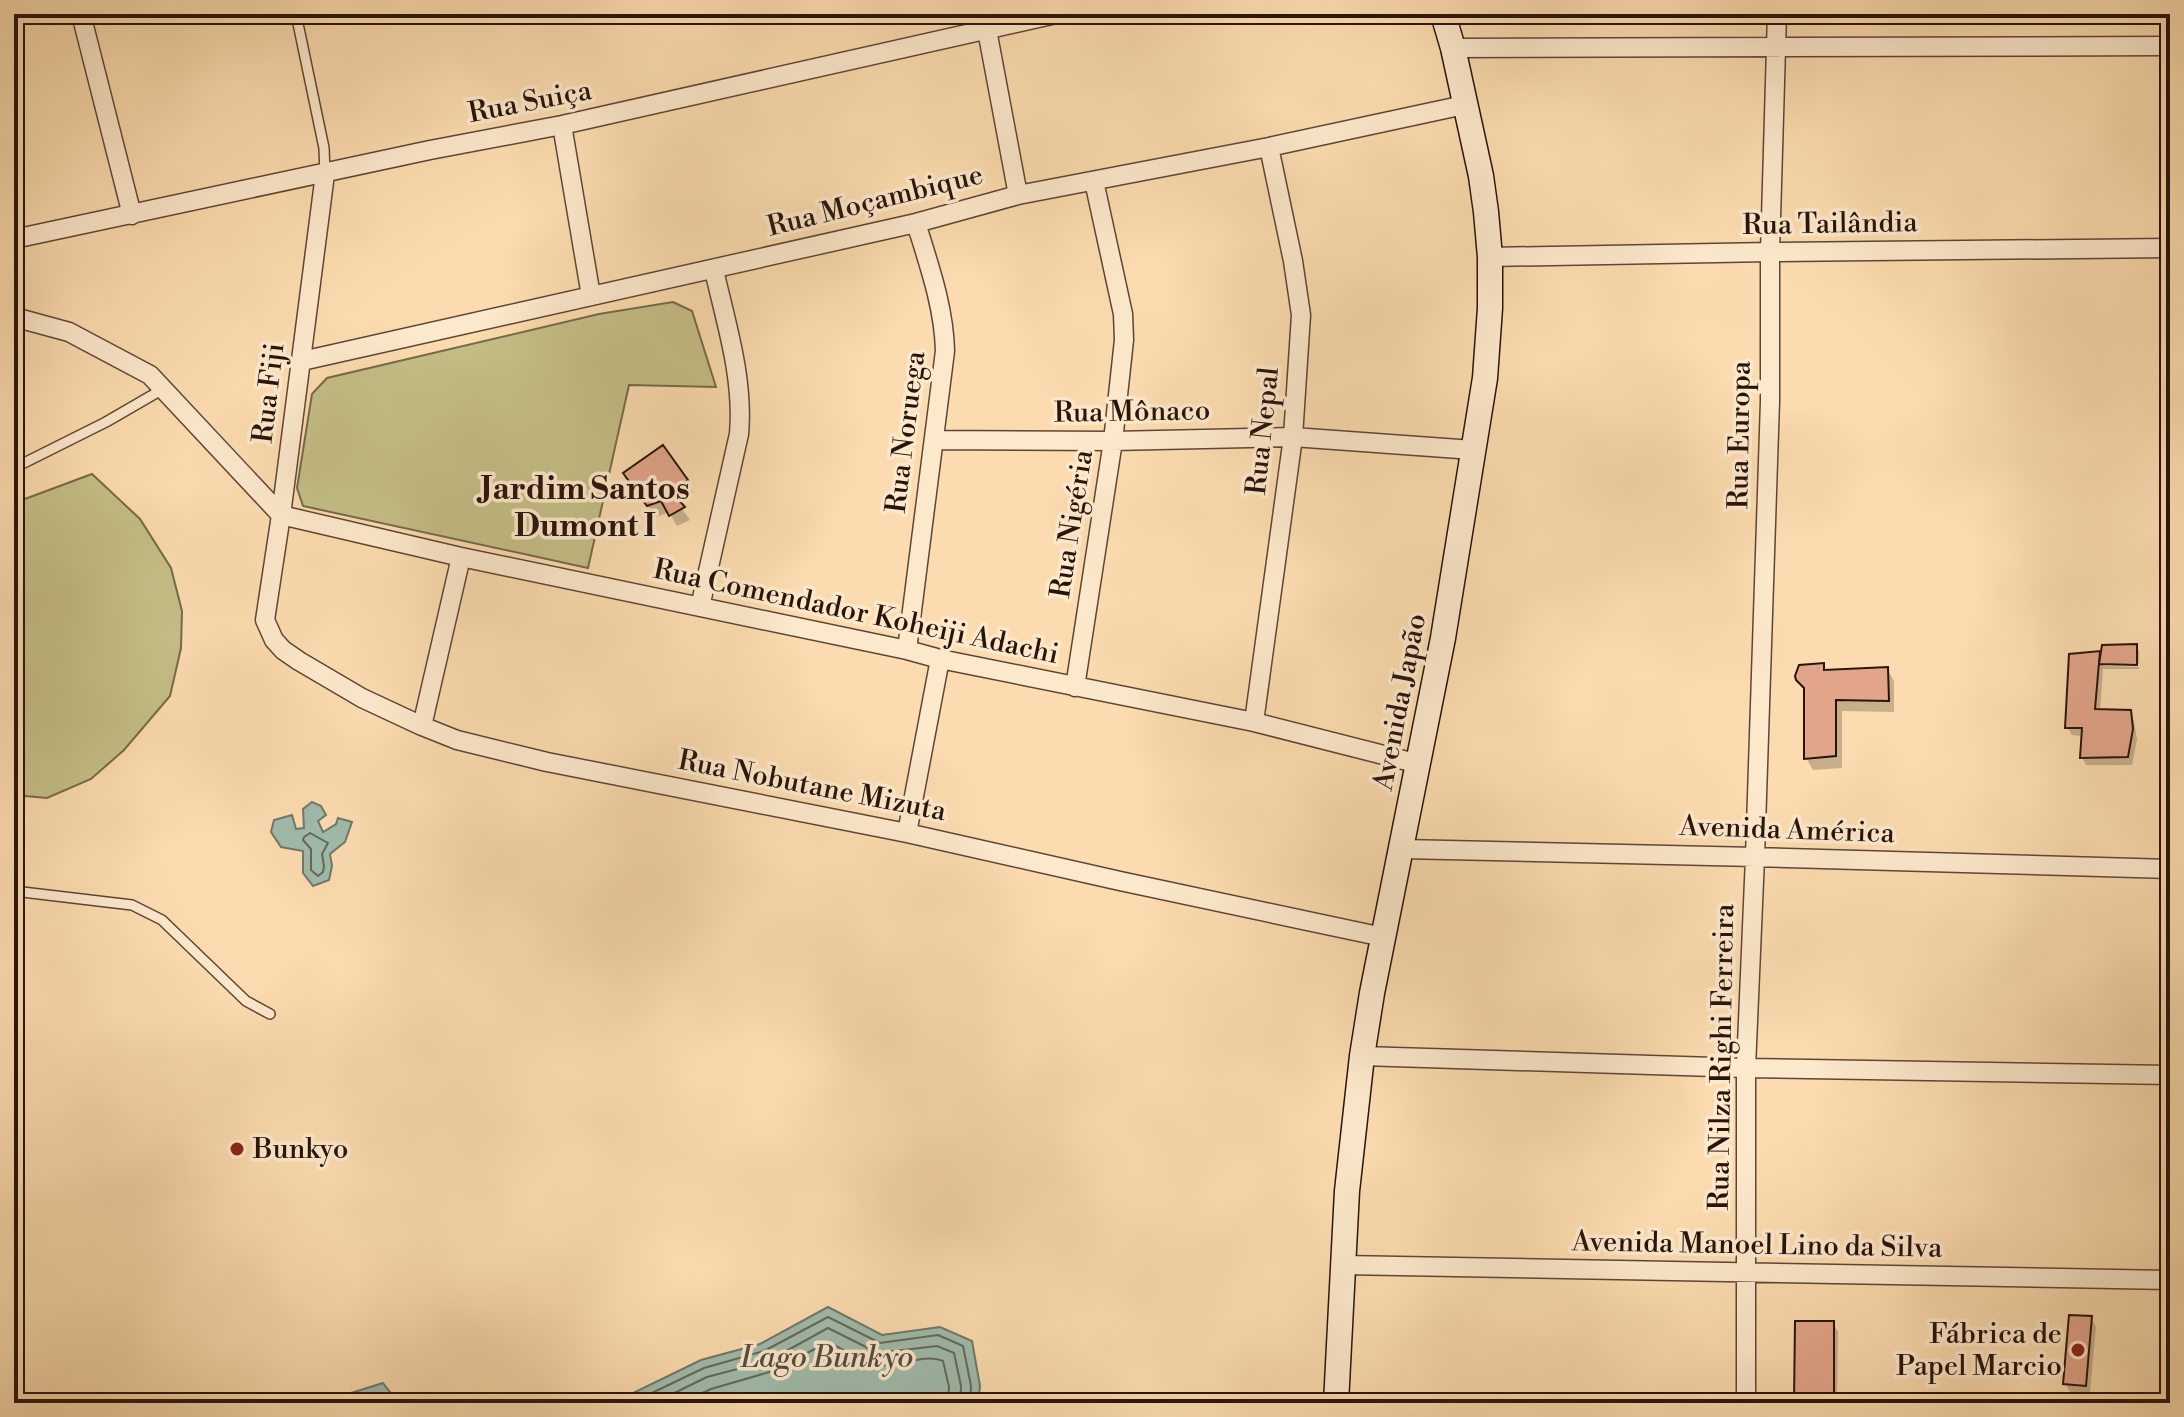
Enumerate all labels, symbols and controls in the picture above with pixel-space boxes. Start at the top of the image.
street label: Rua Suiça [465,73,595,131]
street label: Rua Moçambique [763,157,987,245]
street label: Rua Tailândia [1742,205,1919,243]
street label: Rua Fiji [246,341,292,445]
street label: Rua Noruega [879,348,933,515]
street label: Rua Europa [1721,360,1759,509]
street label: Rua Nepal [1239,365,1287,497]
street label: Rua Mônaco [1053,393,1211,431]
street label: Rua Nigéria [1043,447,1101,601]
district label: Jardim Santos Dumont I [476,469,690,546]
street label: Rua Comendador Koheiji Adachi [650,552,1062,672]
street label: Avenida Japão [1366,611,1434,794]
street label: Rua Nobutane Mizuta [675,743,950,829]
street label: Avenida América [1678,809,1896,851]
street label: Rua Nilza Righi Ferreira [1702,903,1742,1211]
place label: Bunkyo [252,1132,348,1167]
marker: Bunkyo [228,1140,246,1158]
street label: Avenida Manoel Lino da Silva [1570,1224,1943,1266]
place label: Fábrica de Papel Marcio [1896,1317,2062,1384]
water label: Lago Bunkyo [740,1339,913,1377]
marker: Fábrica de Papel Marcio [2069,1341,2087,1359]

